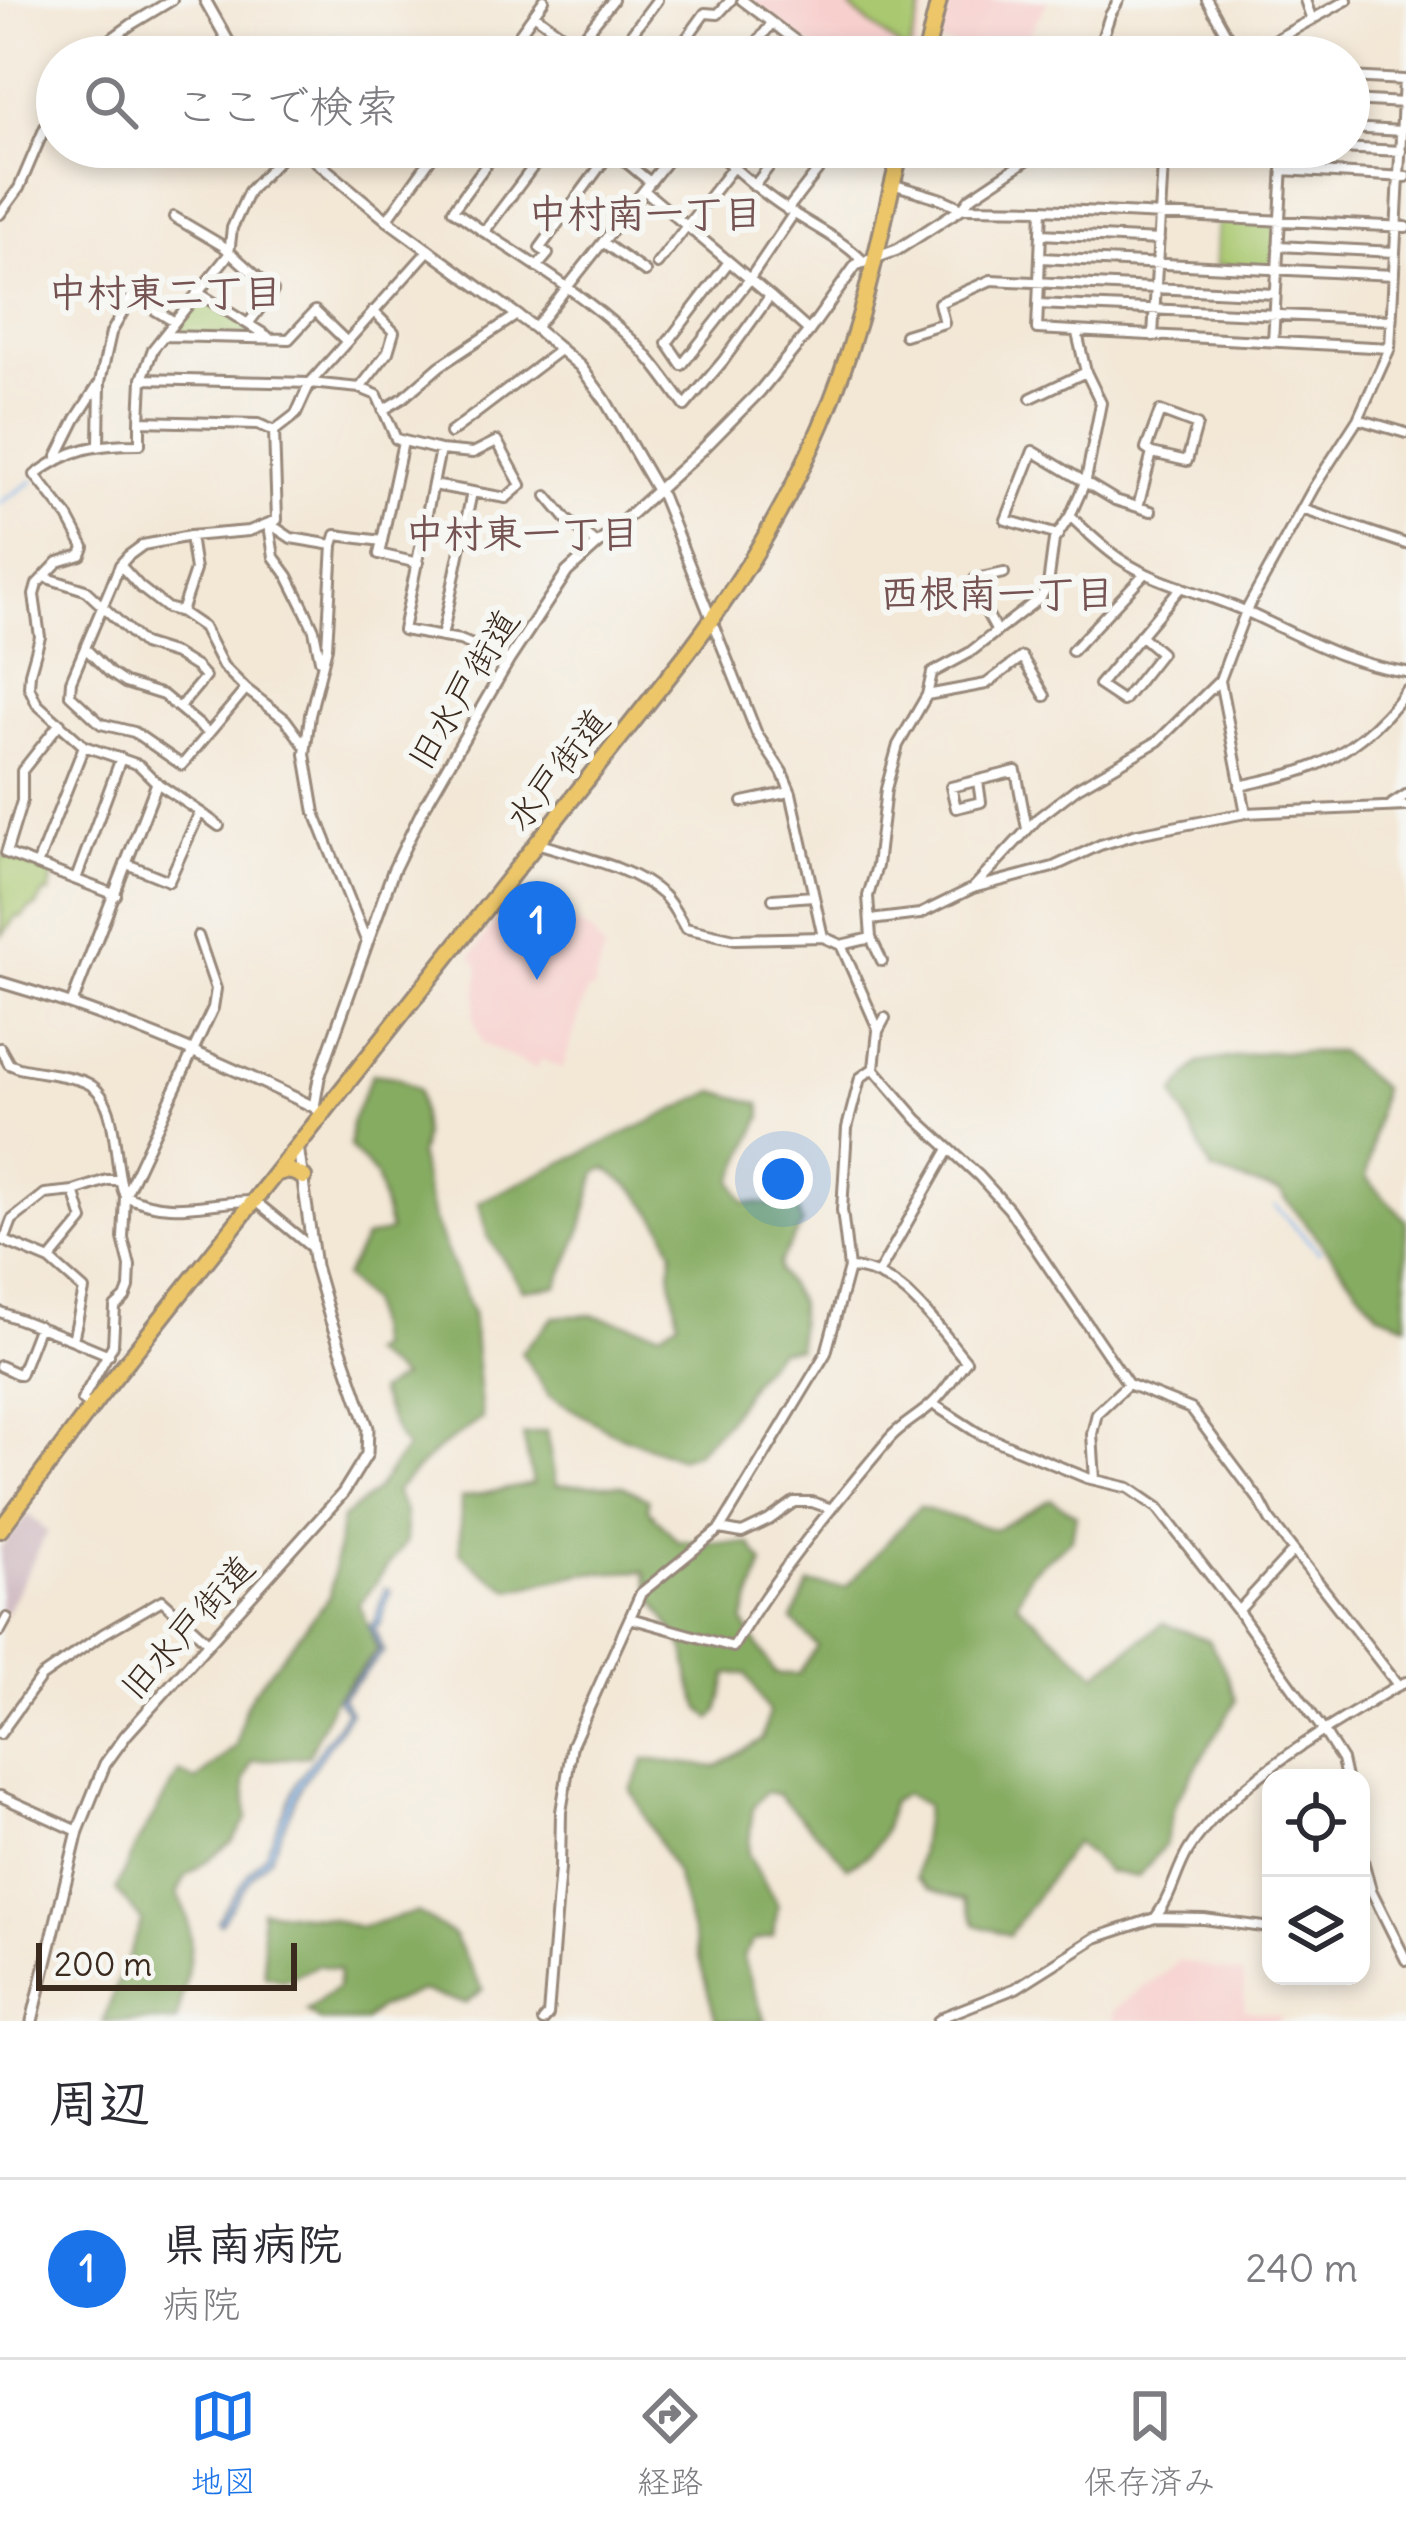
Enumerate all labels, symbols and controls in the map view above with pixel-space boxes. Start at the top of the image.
search box [36,36,1370,168]
icon: search [78,69,144,135]
text: ここで検索 [174,78,399,134]
district label: 中村南一丁目 [528,189,762,238]
district label: 中村東二丁目 [48,268,282,317]
district label: 中村東一丁目 [405,509,639,558]
district label: 西根南一丁目 [880,569,1114,618]
street label: 旧水戸街道 [398,601,529,778]
street label: 水戸街道 [495,699,619,840]
pin: 1 [498,881,576,980]
your location [753,1149,813,1209]
street label: 旧水戸街道 [110,1545,264,1709]
map controls [1262,1769,1370,1985]
button: locate [1262,1769,1370,1877]
button: layers [1262,1877,1370,1985]
scale bar [36,1937,297,1990]
text: 200 m [54,1943,152,1985]
text: 周辺 [48,2071,150,2135]
text: 県南病院 [162,2216,342,2272]
text: 1 [79,2244,95,2293]
text: 240 m [1246,2244,1358,2293]
text: 病院 [162,2280,240,2329]
tab: 地図 [190,2383,256,2503]
tab: 経路 [637,2383,703,2503]
tab: 保存済み [1084,2383,1216,2503]

